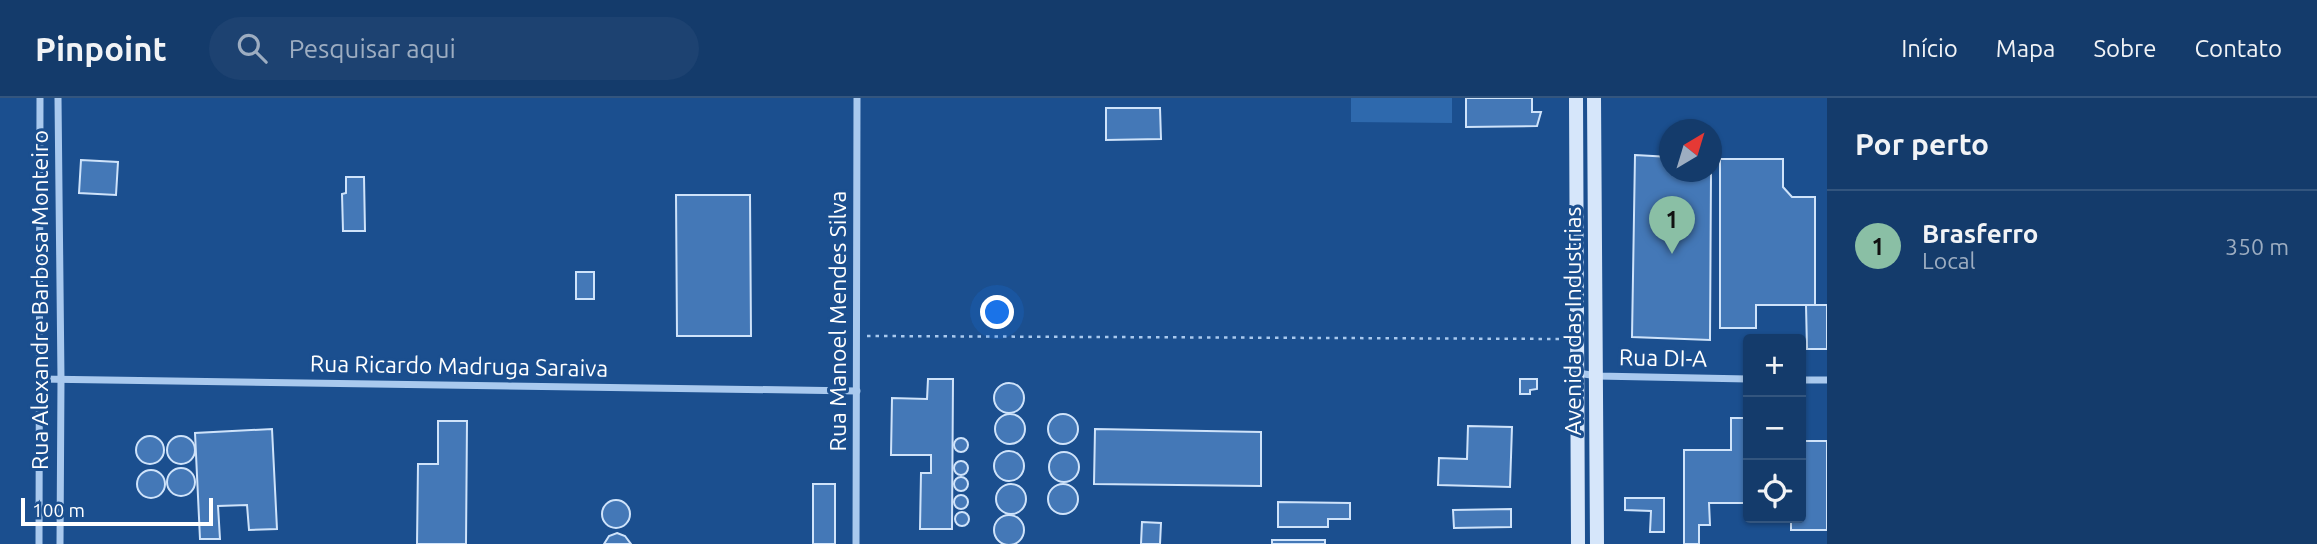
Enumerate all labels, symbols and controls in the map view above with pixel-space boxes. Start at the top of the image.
search box [209,17,699,80]
icon: search [233,29,271,67]
text: Pinpoint [35,30,167,67]
text: Pesquisar aqui [289,34,456,63]
text: Início [1901,35,1958,62]
text: Mapa [1996,35,2055,62]
text: Sobre [2093,35,2156,62]
text: Contato [2194,35,2282,62]
north arrow [1659,119,1722,182]
text: Por perto [1855,127,1989,161]
street label: Rua Alexandre Barbosa Monteiro [27,130,52,470]
street label: Rua Manoel Mendes Silva [825,191,850,451]
pin: 1 [1649,196,1695,254]
street label: Avenida das Industrias [1560,206,1585,436]
text: Brasferro [1922,219,2038,248]
text: 1 [1872,234,1884,259]
text: 350 m [2225,234,2289,259]
text: Local [1922,248,1976,273]
your location [980,295,1014,329]
map controls [1743,334,1806,523]
button: + [1743,334,1806,397]
street label: Rua DI-A [1619,344,1707,371]
street label: Rua Ricardo Madruga Saraiva [310,350,608,381]
button: − [1743,397,1806,460]
button: locate [1743,460,1806,523]
scale bar [21,495,214,527]
text: 100 m [32,499,85,521]

